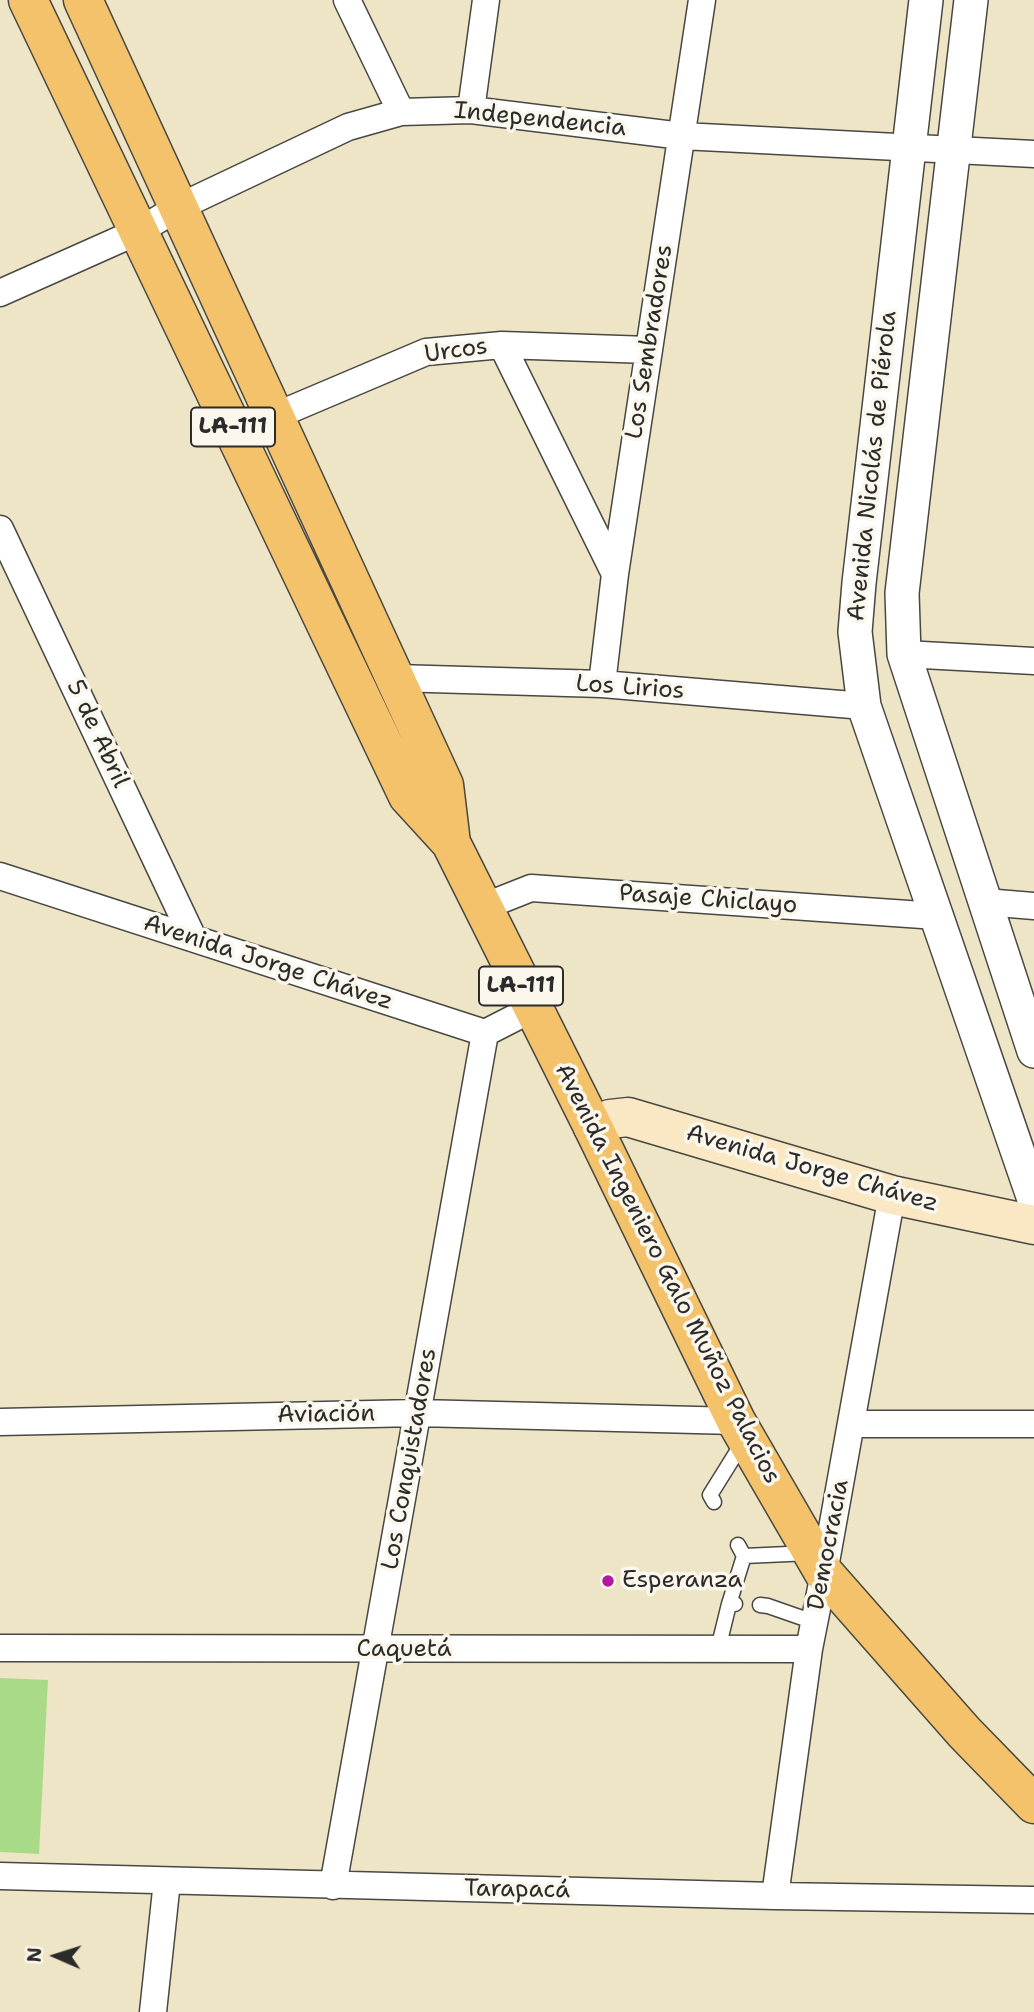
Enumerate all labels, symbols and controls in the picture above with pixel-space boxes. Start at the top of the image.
street label: Independencia [453,97,627,143]
street label: Los Sembradores [620,243,680,441]
street label: Avenida Nicolás de Piérola [842,309,904,623]
street label: Urcos [423,332,489,370]
road number: LA-111 [191,408,275,446]
street label: Los Lirios [575,670,685,706]
street label: 5 de Abril [60,676,134,792]
street label: Pasaje Chiclayo [618,879,798,921]
street label: Avenida Jorge Chávez [140,909,396,1017]
road number: LA-111 [479,967,563,1006]
street label: Avenida Ingeniero Galo Muñoz Palacios [548,1059,786,1489]
street label: Avenida Jorge Chávez [683,1119,941,1219]
street label: Los Conquistadores [376,1346,444,1572]
street label: Aviación [277,1400,375,1430]
street label: Democracia [802,1477,856,1613]
place label: Esperanza [622,1567,742,1595]
marker: Esperanza [600,1573,616,1589]
street label: Caquetá [356,1636,452,1664]
street label: Tarapacá [464,1875,570,1905]
north arrow [21,1921,91,1991]
text: N [22,1947,47,1963]

